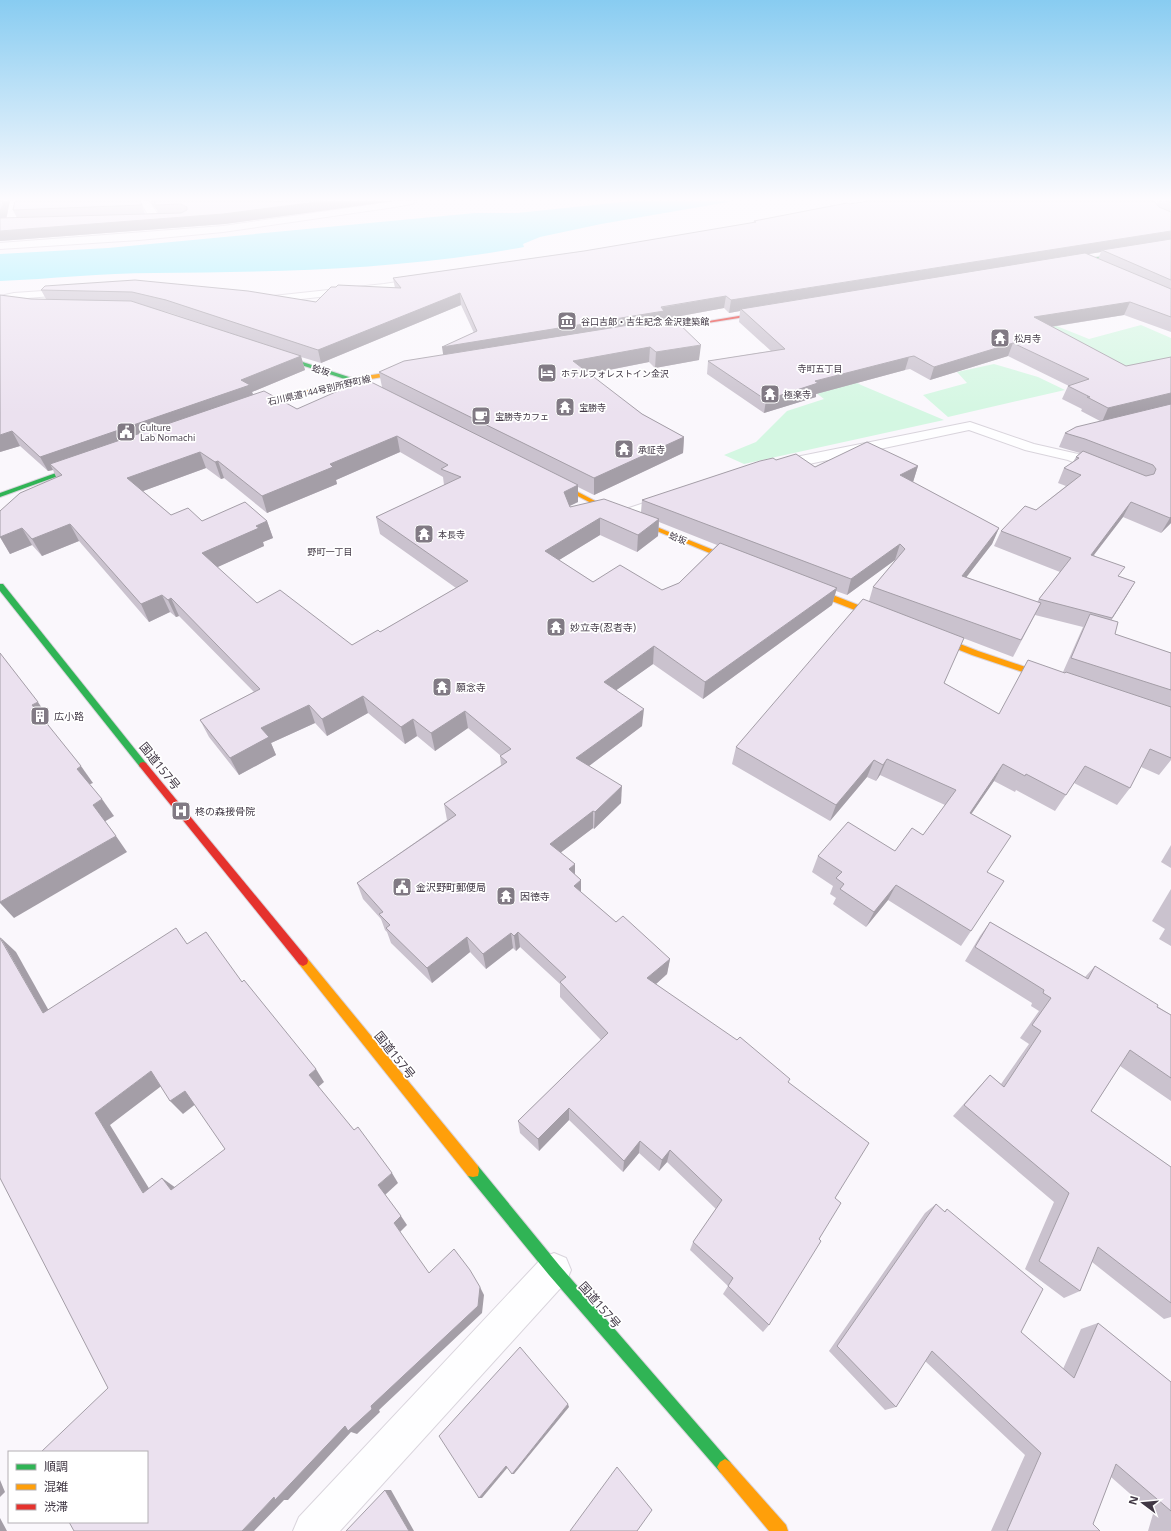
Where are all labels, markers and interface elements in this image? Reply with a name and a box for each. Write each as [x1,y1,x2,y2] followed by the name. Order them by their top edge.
[556,310,578,332] museum icon: 谷口吉郎・吉生記念 金沢建築館
[581,315,709,328] place label: 谷口吉郎・吉生記念 金沢建築館
[989,327,1011,349] temple icon: 松月寺
[1014,332,1041,345] place label: 松月寺
[310,361,332,379] street label: 蛤坂
[536,362,558,384] hotel icon: ホテルフォレストイン金沢
[797,362,843,375] district label: 寺町五丁目
[561,367,669,380] place label: ホテルフォレストイン金沢
[266,372,373,408] street label: 石川県道144号別所野町線
[759,383,781,405] temple icon: 極楽寺
[784,388,811,401] place label: 極楽寺
[554,396,576,418] temple icon: 宝勝寺
[579,401,606,414] place label: 宝勝寺
[470,405,492,427] cafe icon: 宝勝寺カフェ
[495,410,549,423] place label: 宝勝寺カフェ
[115,421,137,443] public building icon: Culture Lab Nomachi
[140,421,195,444] place label: Culture Lab Nomachi
[613,438,635,460] temple icon: 承証寺
[638,443,665,456] place label: 承証寺
[413,523,435,545] temple icon: 本長寺
[438,528,465,541] place label: 本長寺
[667,529,689,547] street label: 蛤坂
[307,545,353,558] district label: 野町一丁目
[545,616,567,638] temple icon: 妙立寺(忍者寺)
[570,620,636,634] place label: 妙立寺(忍者寺)
[431,676,453,698] temple icon: 願念寺
[456,680,486,694] place label: 願念寺
[29,705,51,727] building icon: 広小路
[54,709,84,723] place label: 広小路
[136,739,184,793] street label: 国道157号
[170,800,192,822] hospital icon: 柊の森接骨院
[195,804,255,818] place label: 柊の森接骨院
[391,876,413,898] public building icon: 金沢野町郵便局
[416,880,486,894] place label: 金沢野町郵便局
[495,885,517,907] temple icon: 因徳寺
[520,889,550,903] place label: 因徳寺
[371,1028,419,1082] street label: 国道157号
[575,1278,625,1332] street label: 国道157号
[8,1451,148,1523] legend
[44,1458,68,1475] text: 順調
[44,1478,68,1495] text: 混雑
[1123,1483,1163,1523] north arrow
[1124,1494,1141,1506] text: N
[44,1498,68,1515] text: 渋滞

